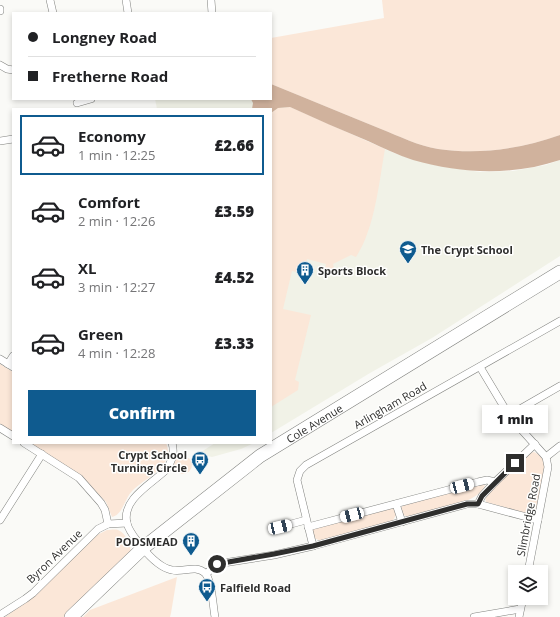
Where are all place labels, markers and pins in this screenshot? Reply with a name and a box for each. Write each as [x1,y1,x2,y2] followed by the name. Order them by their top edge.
[398,239,418,264] school or university icon: The Crypt School
[421,242,513,257] place label: The Crypt School
[295,260,315,285] building icon: Sports Block
[318,263,386,278] place label: Sports Block
[111,447,187,475] place label: Crypt School Turning Circle
[190,450,210,475] bus stop icon: Crypt School Turning Circle
[181,531,201,556] building icon: PODSMEAD
[116,534,178,549] place label: PODSMEAD
[197,577,217,602] bus stop icon: Falfield Road
[220,580,291,595] place label: Falfield Road

